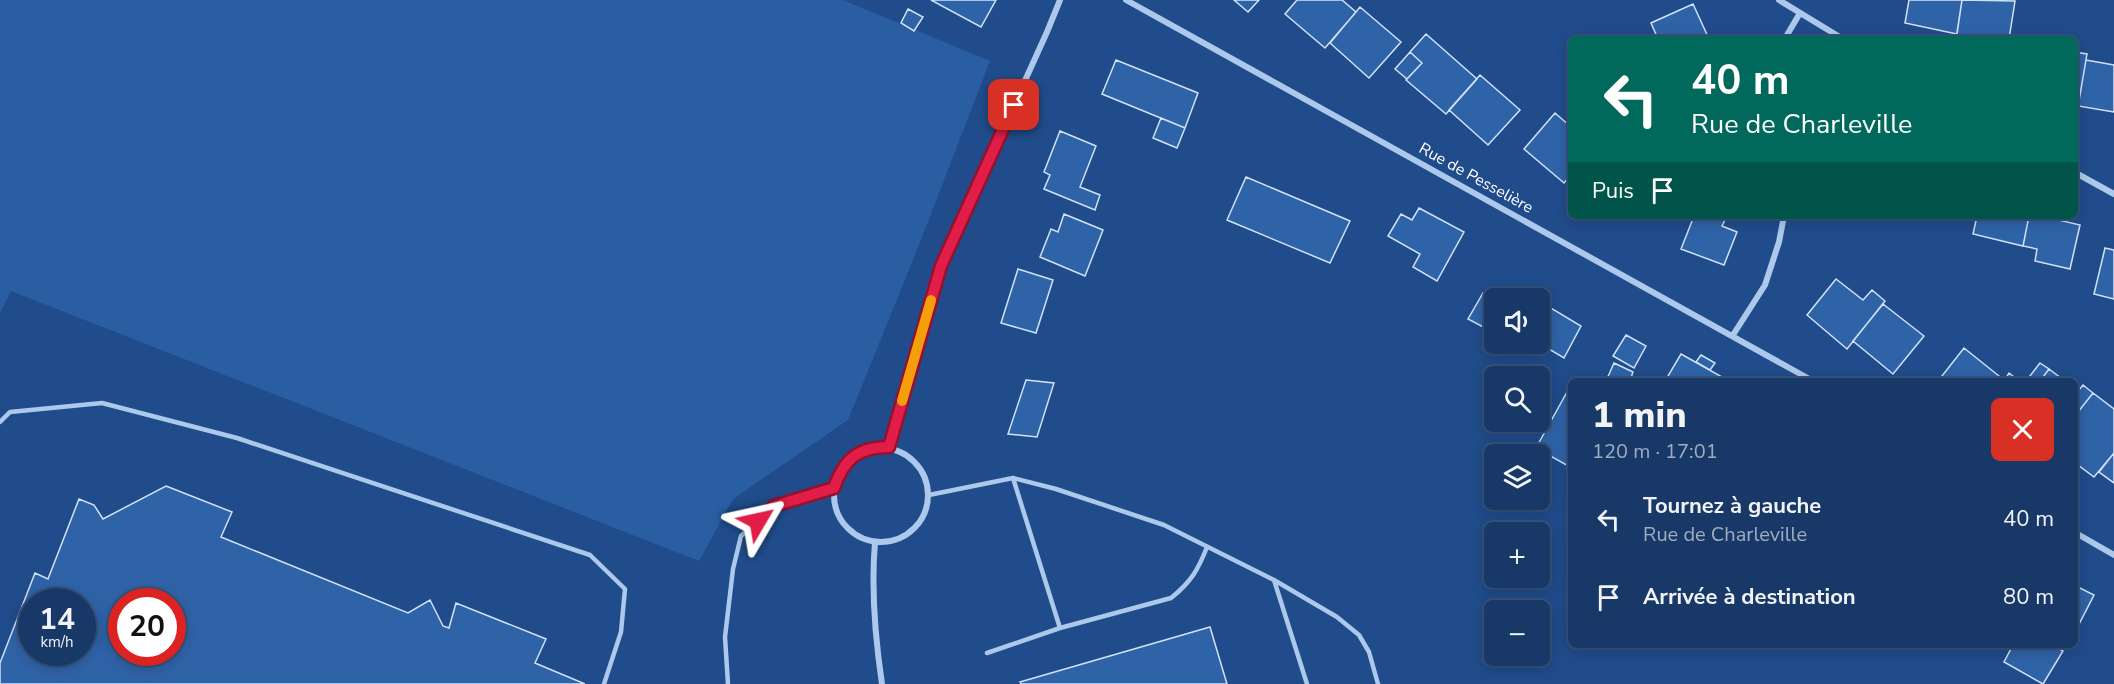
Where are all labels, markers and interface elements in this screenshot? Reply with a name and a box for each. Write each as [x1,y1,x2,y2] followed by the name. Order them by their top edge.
[1691,52,1790,109] text: 40 m
[1592,60,1670,138] icon: left
[988,79,1039,130] pin
[997,88,1030,121] icon: arrive
[1691,106,1912,143] text: Rue de Charleville
[1415,137,1537,219] street label: Rue de Pesselière
[1646,174,1679,207] icon: arrive
[1592,176,1634,206] text: Puis
[1484,288,1550,666] map controls
[1484,288,1550,354] button: sound
[1484,366,1550,432] button: search
[1592,391,1687,440] text: 1 min
[1991,398,2054,461] button: close
[1592,438,1718,465] text: 120 m · 17:01
[1484,444,1550,510] button: layers
[726,489,790,553] position arrow
[1643,491,1821,521] text: Tournez à gauche
[1592,503,1625,536] icon: left
[2003,504,2054,534] text: 40 m
[1643,521,1807,548] text: Rue de Charleville
[1484,522,1550,588] button: +
[1592,581,1625,614] icon: arrive
[1643,582,1856,612] text: Arrivée à destination
[2003,582,2054,612] text: 80 m
[108,588,186,666] speed limit sign: 20
[39,599,75,640] text: 14
[1484,600,1550,666] button: −
[40,632,74,652] text: km/h

